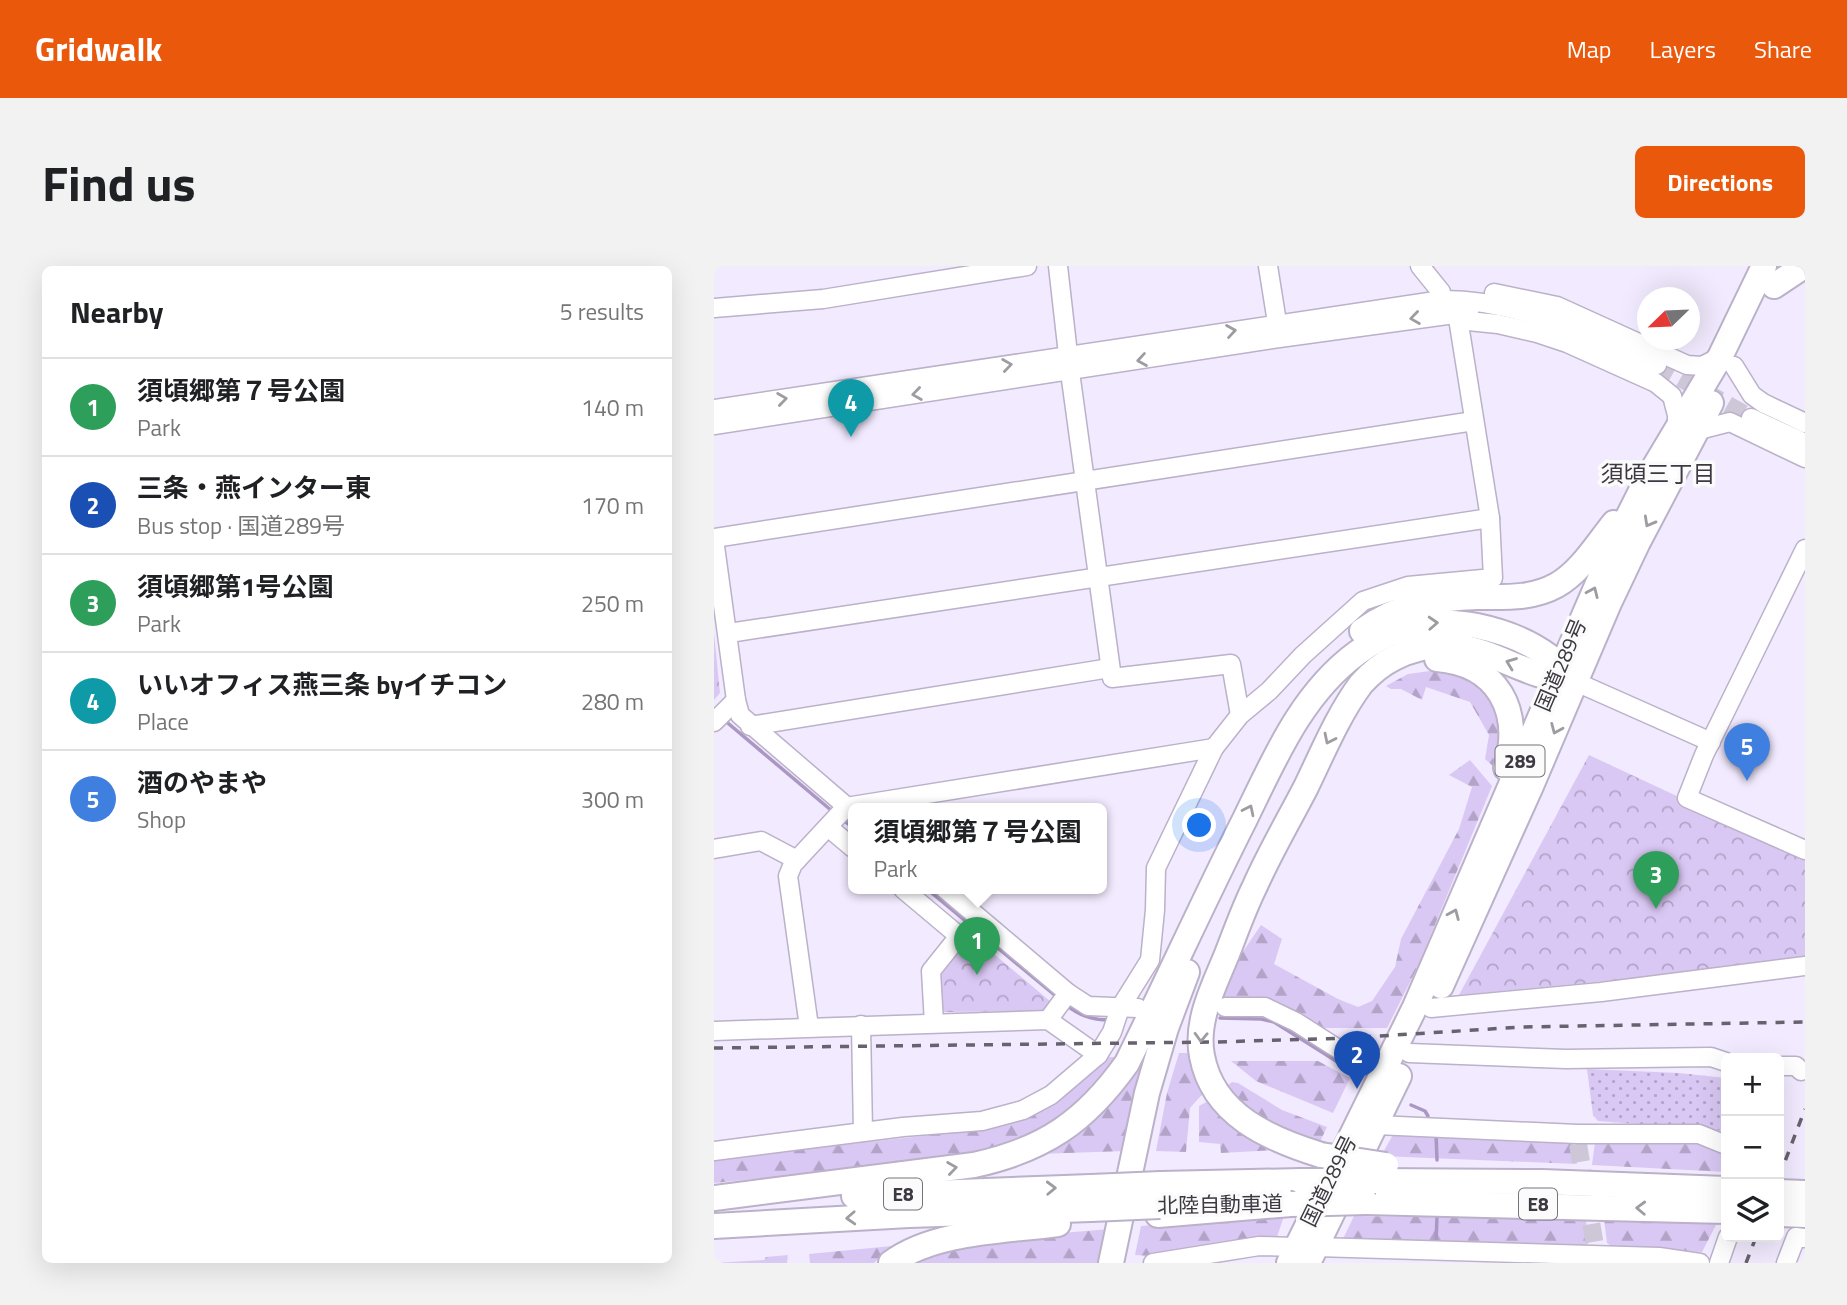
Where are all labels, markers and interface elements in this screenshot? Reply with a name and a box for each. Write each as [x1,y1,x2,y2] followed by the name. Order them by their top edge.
[35,24,162,74] text: Gridwalk
[1567,31,1612,67] text: Map
[1650,31,1716,67] text: Layers
[1754,31,1812,67] text: Share
[42,145,196,220] text: Find us
[1635,146,1805,218] button: Directions
[1637,287,1700,350] north arrow
[70,289,163,335] text: Nearby
[560,294,644,329] text: 5 results
[1410,310,1421,325] one-way arrow
[1226,324,1237,339] one-way arrow
[1136,352,1148,367] one-way arrow
[1001,358,1012,373] one-way arrow
[137,371,345,410] text: 須頃郷第７号公園
[828,379,874,437] pin: 4
[911,387,923,402] one-way arrow
[87,390,99,425] text: 1
[581,390,644,425] text: 140 m
[776,392,787,407] one-way arrow
[137,410,181,445] text: Park
[1601,456,1716,491] district label: 須頃三丁目
[137,468,371,507] text: 三条・燕インター東
[87,488,99,523] text: 2
[581,488,644,523] text: 170 m
[137,508,345,543] text: Bus stop · 国道289号
[1644,514,1657,527] one-way arrow
[137,567,334,606] text: 須頃郷第1号公園
[87,586,99,621] text: 3
[581,586,644,621] text: 250 m
[1585,587,1599,599] one-way arrow
[137,606,181,641] text: Park
[1526,613,1594,716] street label: 国道289号
[1428,616,1439,631] one-way arrow
[1506,657,1518,671] one-way arrow
[137,665,507,704] text: いいオフィス燕三条 byイチコン
[87,684,99,719] text: 4
[581,684,644,719] text: 280 m
[137,704,189,739] text: Place
[1550,722,1564,734] one-way arrow
[1724,723,1770,781] pin: 5
[1324,732,1338,744] one-way arrow
[1496,746,1544,776] road number: 289
[137,763,267,802] text: 酒のやまや
[87,782,99,817] text: 5
[581,782,644,817] text: 300 m
[137,802,186,837] text: Shop
[848,803,1107,894] popup
[1240,805,1254,817] one-way arrow
[1182,808,1216,842] your location
[873,812,1082,851] text: 須頃郷第７号公園
[873,851,918,886] text: Park
[1633,851,1679,909] pin: 3
[1446,908,1460,920] one-way arrow
[954,917,1000,975] pin: 1
[1334,1031,1380,1089] pin: 2
[1194,1032,1209,1043] one-way arrow
[1721,1053,1784,1242] map controls
[1721,1053,1784,1116] button: +
[1721,1116,1784,1179] button: −
[1292,1129,1364,1232] street label: 国道289号
[946,1161,958,1176] one-way arrow
[884,1178,922,1210] road number: E8
[1721,1179,1784,1242] button: layers
[1046,1181,1057,1196] one-way arrow
[1157,1187,1283,1221] street label: 北陸自動車道
[1519,1188,1557,1220] road number: E8
[1635,1200,1646,1215] one-way arrow
[845,1210,856,1225] one-way arrow

